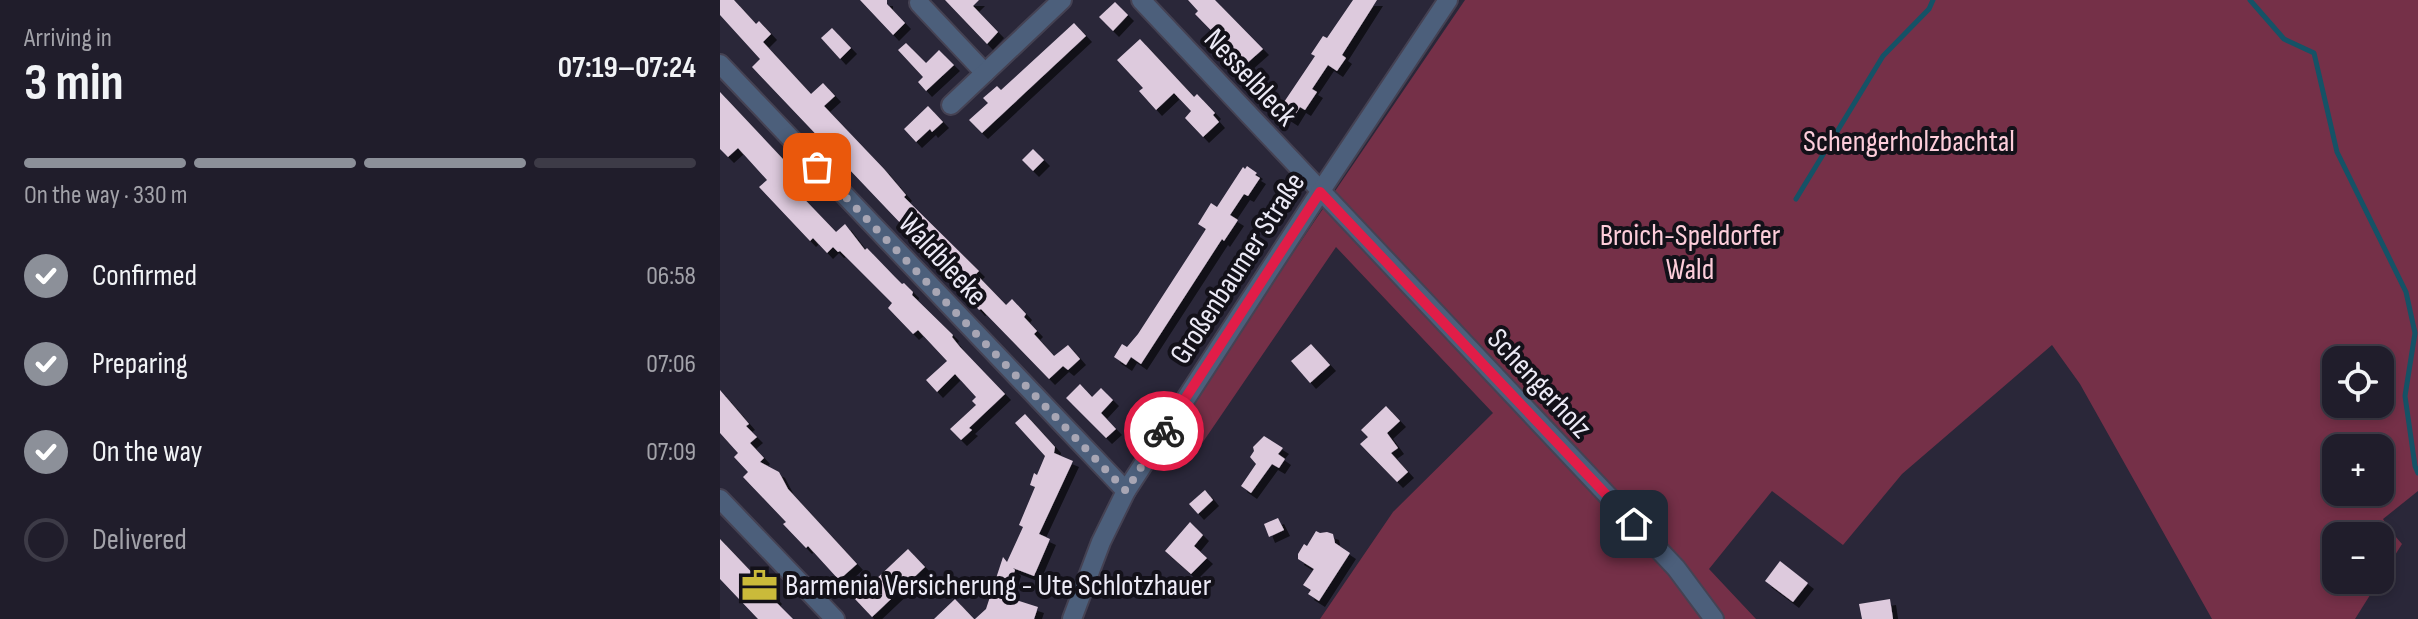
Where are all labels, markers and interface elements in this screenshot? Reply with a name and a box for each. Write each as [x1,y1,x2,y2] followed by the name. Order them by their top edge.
[1196,22,1305,134] street label: Nesselbleck
[24,23,112,54] text: Arriving in
[558,50,696,86] text: 07:19–07:24
[24,52,124,115] text: 3 min
[1803,124,2015,160] park label: Schengerholzbachtal
[783,133,851,201] pin
[795,145,839,189] icon: bag
[1163,166,1313,371] street label: Großenbaumer Straße
[24,180,187,211] text: On the way · 330 m
[890,206,994,313] street label: Waldbleeke
[1600,218,1781,288] park label: Broich-Speldorfer Wald
[24,254,68,298] icon: check
[92,258,197,294] text: Confirmed
[646,261,696,292] text: 06:58
[1479,321,1599,446] street label: Schengerholz
[24,342,68,386] icon: check
[92,346,188,382] text: Preparing
[2322,346,2394,594] map controls
[2322,346,2394,418] button: locate
[646,349,696,380] text: 07:06
[1124,391,1204,471] courier
[1142,409,1186,453] icon: bike
[24,430,68,474] icon: check
[92,434,202,470] text: On the way
[2322,434,2394,506] button: +
[646,437,696,468] text: 07:09
[1600,490,1668,558] pin
[1612,502,1656,546] icon: home
[92,522,187,558] text: Delivered
[2322,522,2394,594] button: −
[740,566,778,604] office icon: Barmenia Versicherung - Ute Schlotzhauer
[785,568,1212,604] place label: Barmenia Versicherung - Ute Schlotzhauer

